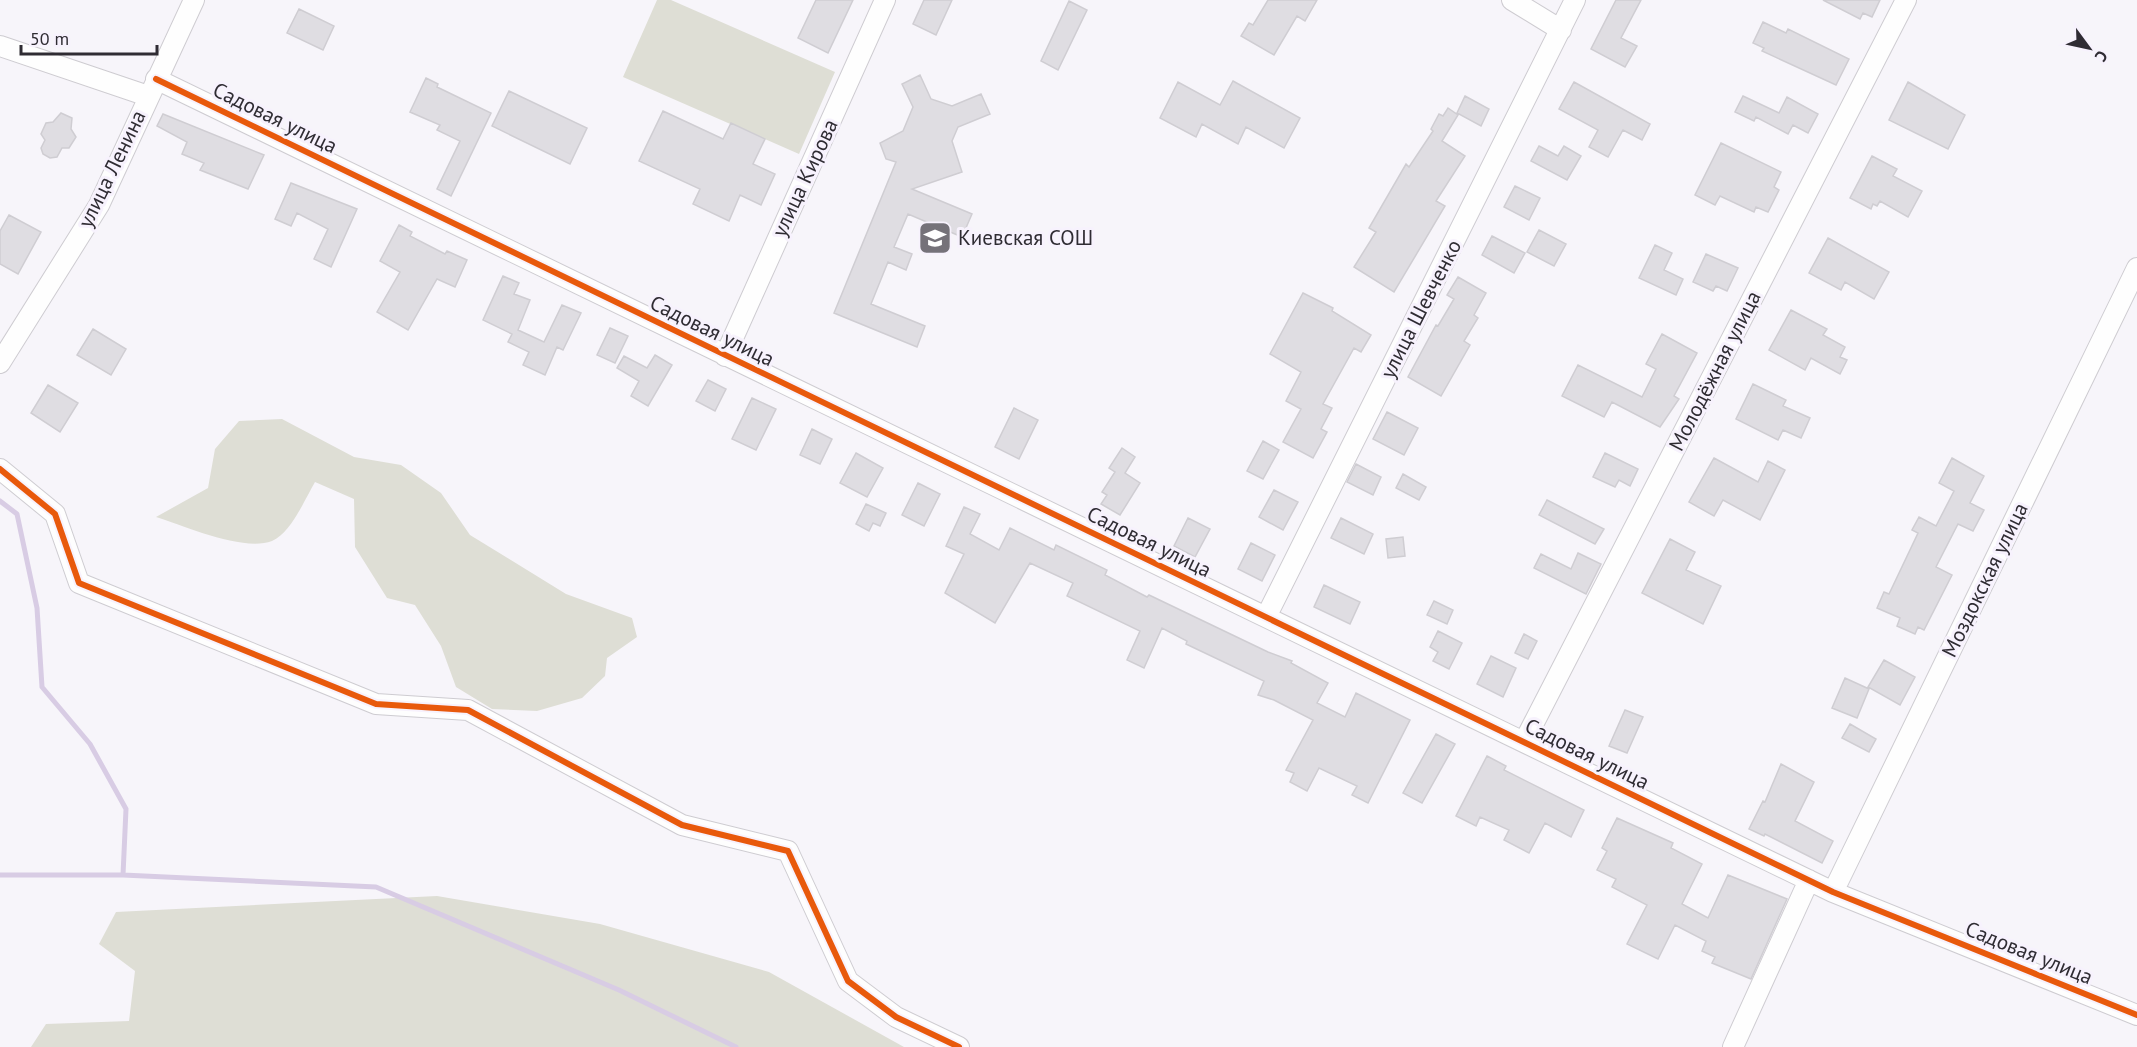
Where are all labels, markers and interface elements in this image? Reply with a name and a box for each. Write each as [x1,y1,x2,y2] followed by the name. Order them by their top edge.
[21,18,158,56] scale bar
[2059,18,2119,78] north arrow
[30,27,69,50] text: 50 m
[2091,47,2112,65] text: С
[209,76,342,159] street label: Садовая улица
[72,106,152,232] street label: улица Ленина
[766,115,844,241] street label: улица Кирова
[917,220,953,256] school or university icon: Киевская СОШ
[958,224,1093,251] place label: Киевская СОШ
[1374,235,1467,383] street label: улица Шевченко
[1663,286,1767,455] street label: Молодёжная улица
[646,289,779,372] street label: Садовая улица
[1935,498,2034,661] street label: Моздокская улица
[1083,500,1216,583] street label: Садовая улица
[1521,712,1654,795] street label: Садовая улица
[1962,915,2097,990] street label: Садовая улица

